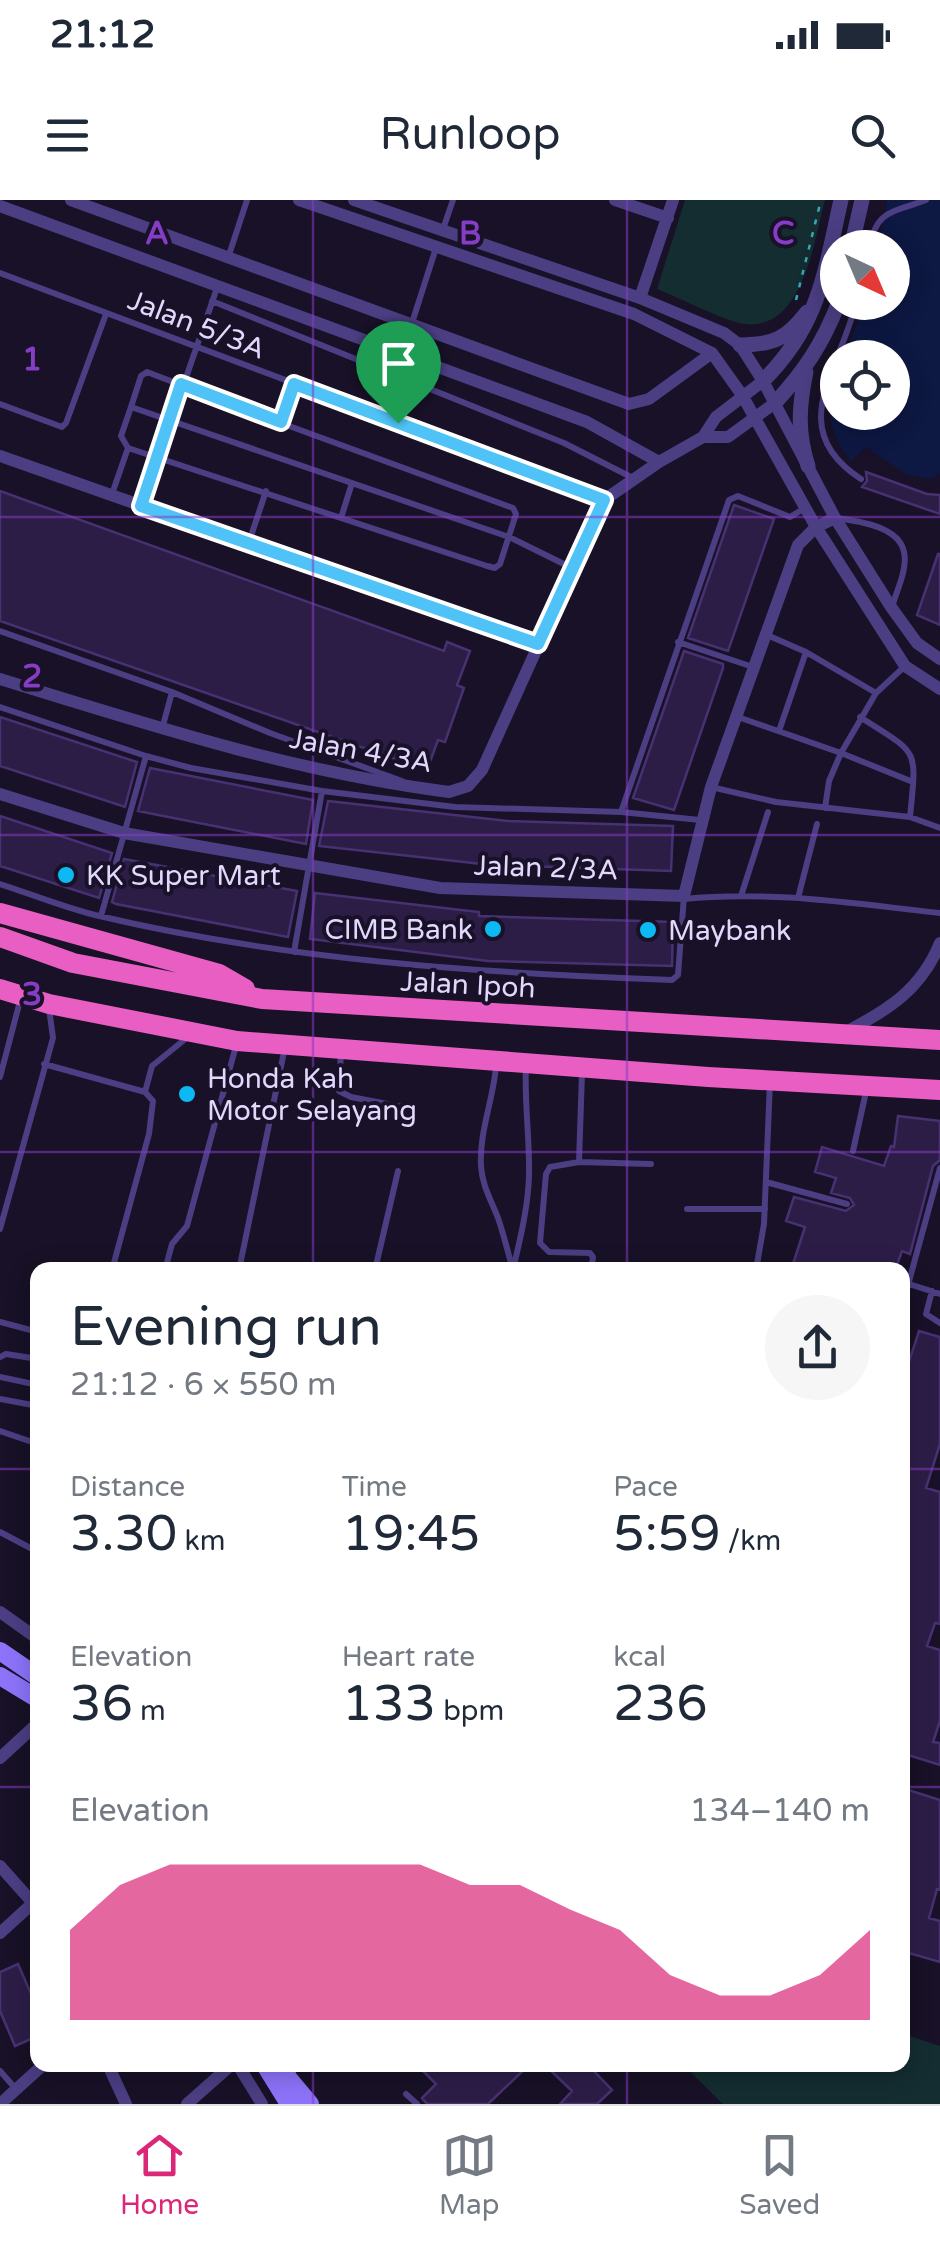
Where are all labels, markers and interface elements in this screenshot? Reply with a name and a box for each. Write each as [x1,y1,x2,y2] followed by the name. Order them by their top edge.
[50,12,155,58] text: 21:12
[40,108,95,163] icon: menu
[379,108,561,162] text: Runloop
[845,108,900,163] icon: search
[145,215,169,253] text: A
[459,215,481,253] text: B
[772,215,794,253] text: C
[820,230,910,320] north arrow
[820,230,910,430] map controls
[123,283,270,367] street label: Jalan 5/3A
[356,321,441,424] pin
[371,336,426,391] icon: arrive
[820,340,910,430] button: locate
[22,341,42,379] text: 1
[22,658,42,696] text: 2
[287,722,435,780] street label: Jalan 4/3A
[473,848,619,888] street label: Jalan 2/3A
[86,859,281,893] place label: KK Super Mart
[55,864,77,886] marker: KK Super Mart
[324,913,473,947] place label: CIMB Bank
[668,914,791,948] place label: Maybank
[482,918,504,940] marker: CIMB Bank
[637,919,659,941] marker: Maybank
[400,964,536,1006] street label: Jalan Ipoh
[22,976,42,1014] text: 3
[207,1062,417,1128] place label: Honda Kah Motor Selayang
[176,1083,198,1105] marker: Honda Kah Motor Selayang
[70,1295,382,1361] text: Evening run
[765,1295,870,1400] button: share
[70,1366,336,1404] text: 21:12 · 6 × 550 m
[70,1470,185,1504] text: Distance
[342,1470,407,1504] text: Time
[613,1470,678,1504] text: Pace
[70,1504,177,1564] text: 3.30
[342,1504,480,1564] text: 19:45
[613,1504,721,1564] text: 5:59
[177,1524,225,1558] text: km
[721,1524,781,1558] text: /km
[70,1640,192,1674] text: Elevation
[342,1640,475,1674] text: Heart rate
[613,1640,666,1674] text: kcal
[70,1674,133,1734] text: 36
[342,1674,436,1734] text: 133
[613,1674,708,1734] text: 236
[133,1694,166,1728] text: m
[436,1694,504,1728] text: bpm
[70,1792,210,1830] text: Elevation
[690,1792,870,1830] text: 134–140 m
[120,2128,199,2222] tab: Home
[439,2128,499,2222] tab: Map
[739,2128,820,2222] tab: Saved

